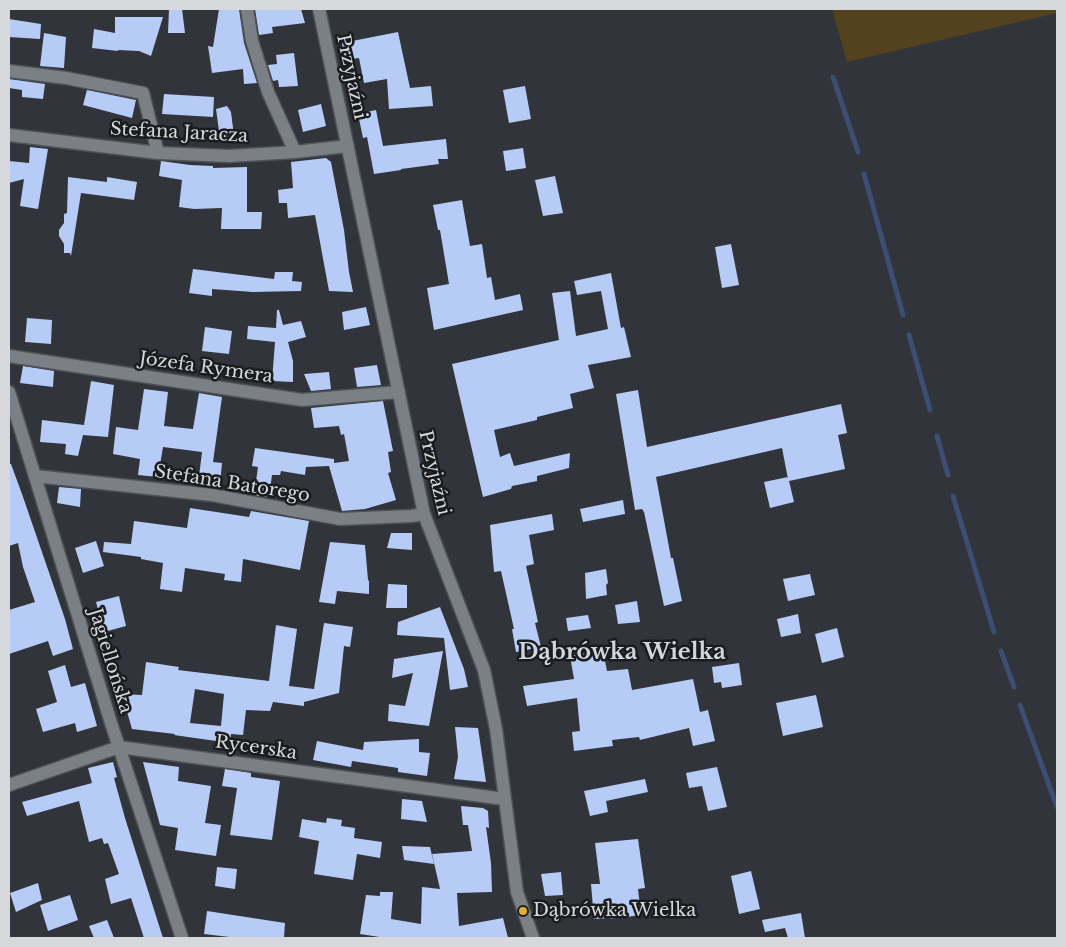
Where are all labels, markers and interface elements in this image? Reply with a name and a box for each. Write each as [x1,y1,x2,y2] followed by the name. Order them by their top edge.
[331,32,371,122] street label: Przyjaźni
[109,119,249,147] street label: Stefana Jaracza
[138,348,274,388] street label: Józefa Rymera
[414,428,454,518] street label: Przyjaźni
[153,461,311,507] street label: Stefana Batorego
[84,606,136,716] street label: Jagiellońska
[518,640,726,666] district label: Dąbrówka Wielka
[214,732,298,764] street label: Rycerska
[533,900,696,922] place label: Dąbrówka Wielka
[517,905,529,917] marker: Dąbrówka Wielka

